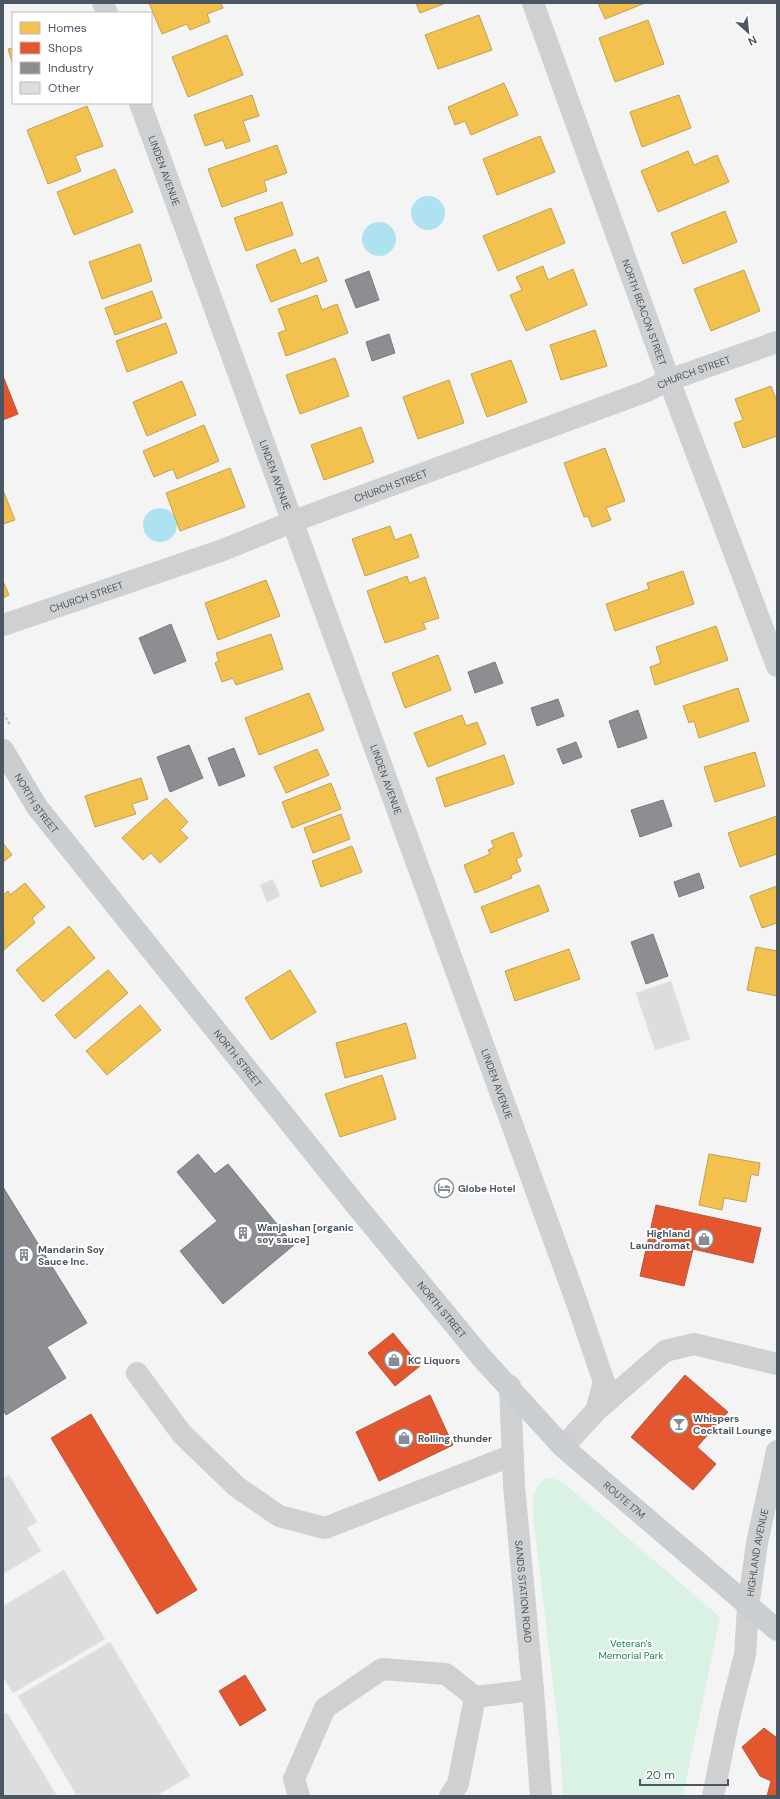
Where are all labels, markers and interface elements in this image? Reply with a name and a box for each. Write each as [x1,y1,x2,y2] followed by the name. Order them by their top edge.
[12,12,152,104] legend
[728,12,768,52] north arrow
[48,20,87,36] text: Homes
[746,33,759,49] text: N
[48,40,83,56] text: Shops
[48,60,94,76] text: Industry
[48,80,81,96] text: Other
[145,134,183,208] street label: LINDEN AVENUE
[619,258,669,368] street label: NORTH BEACON STREET
[655,353,733,392] street label: CHURCH STREET
[256,438,294,513] street label: LINDEN AVENUE
[352,466,430,505] street label: CHURCH STREET
[48,578,125,616] street label: CHURCH STREET
[367,743,405,817] street label: LINDEN AVENUE
[11,771,62,836] street label: NORTH STREET
[211,1027,265,1090] street label: NORTH STREET
[478,1047,516,1121] street label: LINDEN AVENUE
[433,1177,455,1199] hotel icon: Globe Hotel
[458,1182,516,1195] place label: Globe Hotel
[257,1221,354,1246] place label: Wanjashan [organic soy sauce]
[232,1222,254,1244] building icon: Wanjashan [organic soy sauce]
[630,1227,690,1252] place label: Highland Laundromat
[693,1228,715,1250] shop icon: Highland Laundromat
[38,1243,104,1268] place label: Mandarin Soy Sauce Inc.
[13,1244,35,1266] building icon: Mandarin Soy Sauce Inc.
[415,1279,469,1341] street label: NORTH STREET
[383,1349,405,1371] shop icon: KC Liquors
[408,1354,460,1367] place label: KC Liquors
[693,1412,772,1437] place label: Whispers Cocktail Lounge
[668,1413,690,1435] bar icon: Whispers Cocktail Lounge
[393,1427,415,1449] shop icon: Rolling thunder
[418,1432,492,1445] place label: Rolling thunder
[601,1478,648,1522] street label: ROUTE 17M
[744,1507,771,1597] street label: HIGHLAND AVENUE
[512,1540,535,1644] street label: SANDS STATION ROAD
[598,1637,664,1662] park label: Veteran's Memorial Park
[640,1761,728,1787] scale bar
[646,1767,675,1783] text: 20 m

